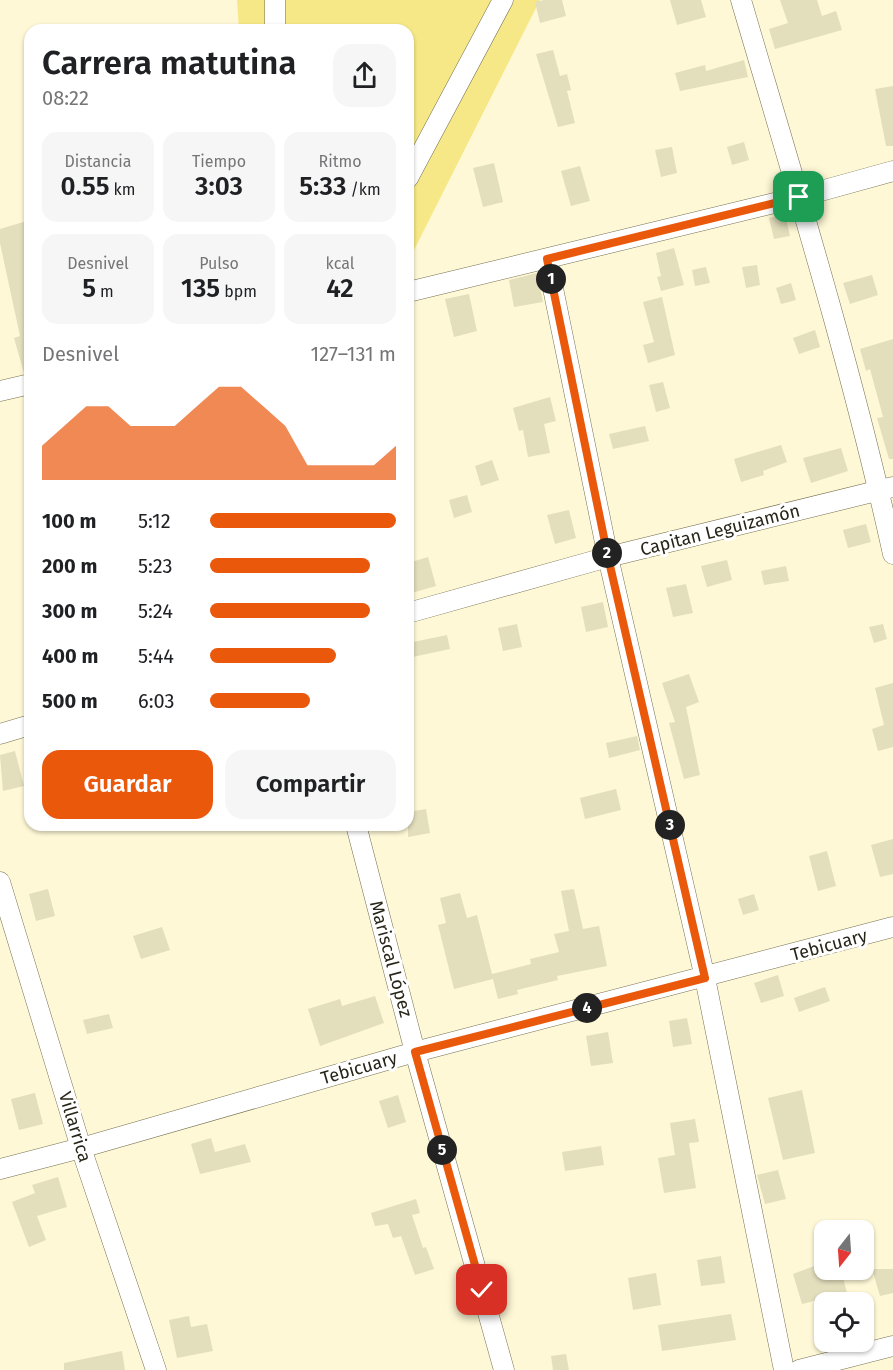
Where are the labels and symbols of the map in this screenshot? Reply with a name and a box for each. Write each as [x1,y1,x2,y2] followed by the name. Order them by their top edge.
[773,171,824,222] pin
[536,264,566,294] pin: 1
[638,500,802,560] street label: Capitan Leguizamón
[592,538,622,568] pin: 2
[655,810,685,840] pin: 3
[365,898,417,1020] street label: Mariscal López
[788,924,870,966] street label: Tebicuary
[572,993,602,1023] pin: 4
[318,1047,400,1089] street label: Tebicuary
[54,1089,96,1165] street label: Villarrica
[427,1135,457,1165] pin: 5
[814,1220,874,1280] north arrow
[456,1264,507,1315] pin

